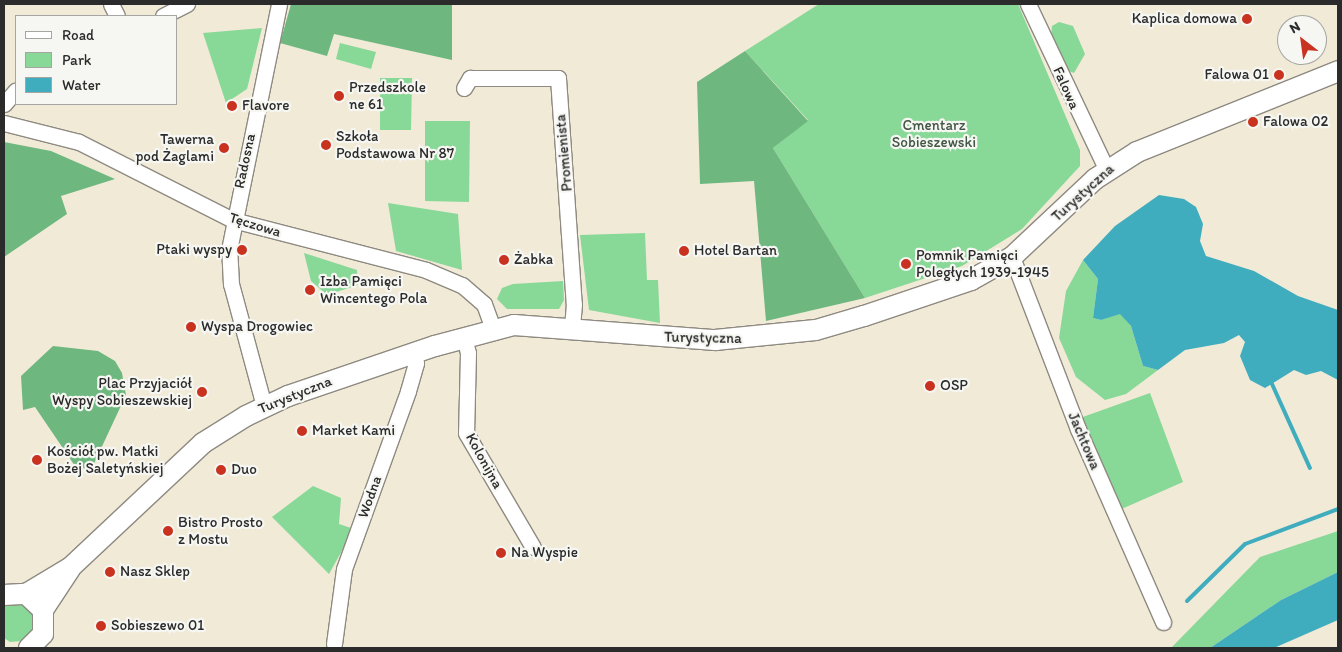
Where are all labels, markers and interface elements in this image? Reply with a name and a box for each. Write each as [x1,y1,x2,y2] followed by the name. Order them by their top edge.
[1132,10,1237,28] place label: Kaplica domowa
[1241,13,1253,25] marker: Kaplica domowa
[15,15,178,105] legend
[1277,15,1327,65] north arrow
[1286,18,1303,37] text: N
[62,26,94,44] text: Road
[62,51,92,69] text: Park
[1049,64,1083,112] street label: Falowa
[1205,66,1269,84] place label: Falowa 01
[1273,69,1285,81] marker: Falowa 01
[62,76,100,94] text: Water
[349,78,426,113] place label: Przedszkole ne 61
[333,90,345,102] marker: Przedszkole ne 61
[242,97,290,115] place label: Flavore
[226,100,238,112] marker: Flavore
[1263,113,1328,131] place label: Falowa 02
[552,114,576,192] street label: Promienista
[892,116,976,151] park label: Cmentarz Sobieszewski
[1247,116,1259,128] marker: Falowa 02
[336,127,454,162] place label: Szkoła Podstawowa Nr 87
[135,130,214,165] place label: Tawerna pod Żaglami
[230,132,260,190] street label: Radosna
[320,139,332,151] marker: Szkoła Podstawowa Nr 87
[218,142,230,154] marker: Tawerna pod Żaglami
[1048,160,1118,226] street label: Turystyczna
[227,209,283,241] street label: Tęczowa
[156,241,232,259] place label: Ptaki wyspy
[694,242,777,260] place label: Hotel Bartan
[236,244,248,256] marker: Ptaki wyspy
[678,245,690,257] marker: Hotel Bartan
[916,246,1049,281] place label: Pomnik Pamięci Poległych 1939-1945
[514,251,553,269] place label: Żabka
[498,254,510,266] marker: Żabka
[900,258,912,270] marker: Pomnik Pamięci Poległych 1939-1945
[320,272,427,307] place label: Izba Pamięci Wincentego Pola
[304,284,316,296] marker: Izba Pamięci Wincentego Pola
[201,318,314,336] place label: Wyspa Drogowiec
[185,321,197,333] marker: Wyspa Drogowiec
[664,328,742,348] street label: Turystyczna
[256,372,334,418] street label: Turystyczna
[52,374,192,409] place label: Plac Przyjaciół Wyspy Sobieszewskiej
[940,377,968,395] place label: OSP
[924,380,936,392] marker: OSP
[196,386,208,398] marker: Plac Przyjaciół Wyspy Sobieszewskiej
[1064,410,1104,472] street label: Jachtowa
[312,422,395,440] place label: Market Kami
[296,425,308,437] marker: Market Kami
[461,430,507,492] street label: Kolonijna
[47,442,163,477] place label: Kościół pw. Matki Bożej Saletyńskiej
[31,454,43,466] marker: Kościół pw. Matki Bożej Saletyńskiej
[231,461,257,479] place label: Duo
[215,464,227,476] marker: Duo
[354,473,386,521] street label: Wodna
[178,513,263,548] place label: Bistro Prosto z Mostu
[162,525,174,537] marker: Bistro Prosto z Mostu
[511,544,578,562] place label: Na Wyspie
[495,547,507,559] marker: Na Wyspie
[120,563,190,581] place label: Nasz Sklep
[104,566,116,578] marker: Nasz Sklep
[111,617,204,635] place label: Sobieszewo 01
[95,620,107,632] marker: Sobieszewo 01

